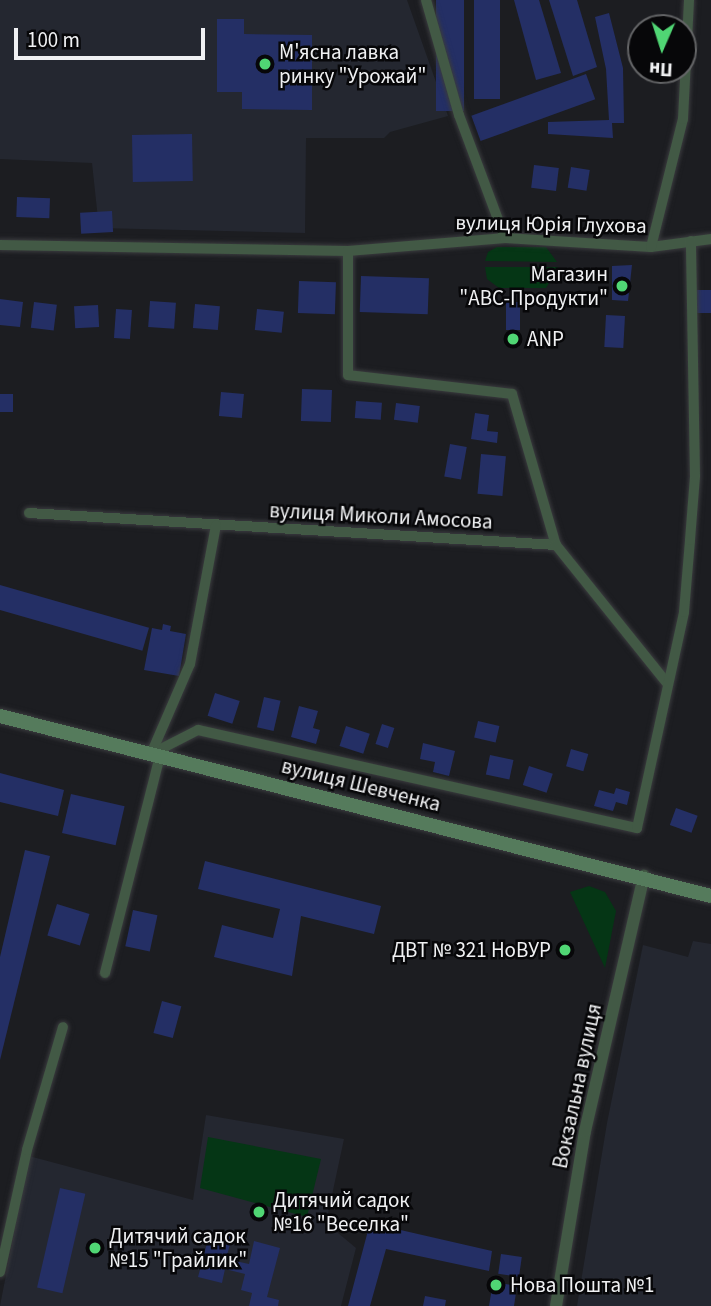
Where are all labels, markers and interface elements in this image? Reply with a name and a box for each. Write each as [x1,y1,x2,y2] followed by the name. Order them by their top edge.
[18,14,208,58] scale bar
[627,14,697,84] north arrow
[27,25,80,55] text: 100 m
[279,39,426,89] place label: М'ясна лавка ринку "Урожай"
[648,54,673,83] text: Пн
[257,56,273,72] marker: М'ясна лавка ринку "Урожай"
[455,210,647,238] street label: вулиця Юрія Глухова
[460,261,608,311] place label: Магазин "ABC-Продукти"
[614,278,630,294] marker: Магазин "ABC-Продукти"
[527,326,564,352] place label: ANP
[505,331,521,347] marker: ANP
[269,498,493,534] street label: вулиця Миколи Амосова
[279,753,443,817] street label: вулиця Шевченка
[392,937,551,963] place label: ДВТ № 321 НоВУР
[557,942,573,958] marker: ДВТ № 321 НоВУР
[547,1001,607,1171] street label: Вокзальна вулиця
[273,1187,410,1237] place label: Дитячий садок №16 "Веселка"
[251,1204,267,1220] marker: Дитячий садок №16 "Веселка"
[109,1223,247,1273] place label: Дитячий садок №15 "Грайлик"
[87,1240,103,1256] marker: Дитячий садок №15 "Грайлик"
[510,1272,654,1298] place label: Нова Пошта №1
[488,1277,504,1293] marker: Нова Пошта №1

